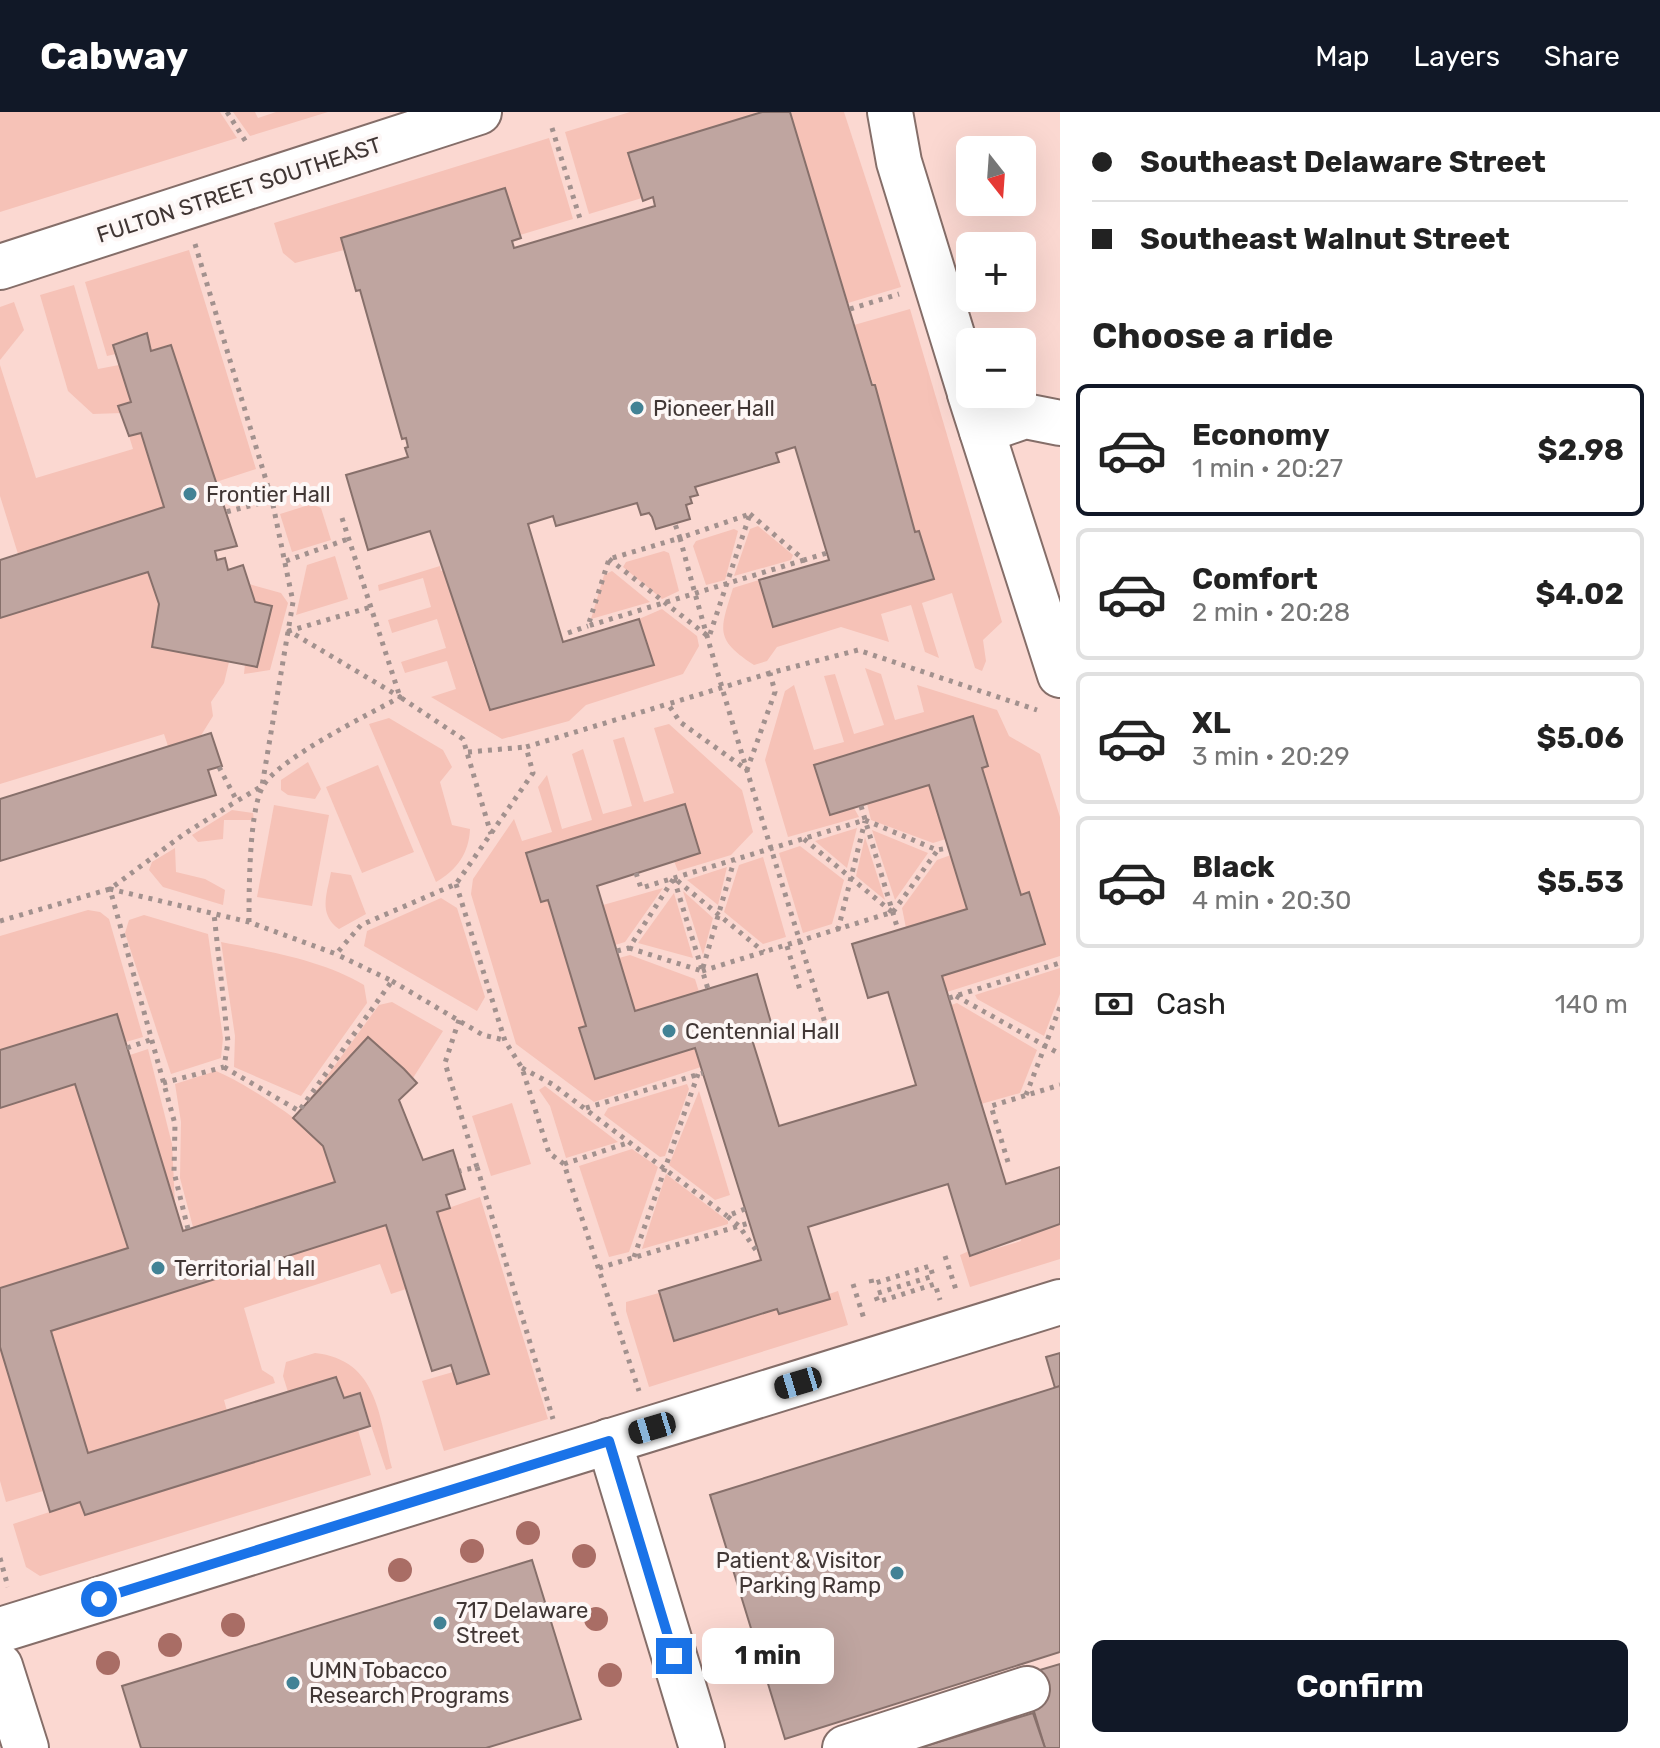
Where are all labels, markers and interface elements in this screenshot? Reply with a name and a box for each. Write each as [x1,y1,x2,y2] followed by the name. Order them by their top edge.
[40,33,188,79] text: Cabway
[1315,40,1370,73] text: Map
[1414,40,1500,73] text: Layers
[1544,40,1620,73] text: Share
[93,131,385,249] street label: FULTON STREET SOUTHEAST
[956,136,1036,216] north arrow
[956,136,1036,408] map controls
[1140,144,1546,180] text: Southeast Delaware Street
[1140,221,1510,257] text: Southeast Walnut Street
[956,232,1036,312] button: +
[1092,314,1333,357] text: Choose a ride
[956,328,1036,408] button: −
[653,395,775,422] place label: Pioneer Hall
[628,399,646,417] marker: Pioneer Hall
[1096,414,1168,486] icon: car
[1192,417,1330,453] text: Economy
[1538,432,1624,468] text: $2.98
[1192,453,1343,484] text: 1 min · 20:27
[206,481,331,508] place label: Frontier Hall
[181,485,199,503] marker: Frontier Hall
[1096,558,1168,630] icon: car
[1192,561,1318,597] text: Comfort
[1535,576,1624,612] text: $4.02
[1192,597,1350,628] text: 2 min · 20:28
[1096,702,1168,774] icon: car
[1192,705,1231,741] text: XL
[1536,720,1624,756] text: $5.06
[1192,741,1350,772] text: 3 min · 20:29
[1096,846,1168,918] icon: car
[1192,849,1275,885] text: Black
[1537,864,1624,900] text: $5.53
[1192,885,1352,916] text: 4 min · 20:30
[1092,982,1136,1026] icon: cash
[1156,986,1226,1022] text: Cash
[1555,989,1628,1020] text: 140 m
[685,1018,839,1045] place label: Centennial Hall
[660,1022,678,1040] marker: Centennial Hall
[174,1255,315,1282] place label: Territorial Hall
[149,1259,167,1277] marker: Territorial Hall
[772,1365,824,1401] car
[626,1410,678,1446] car
[716,1547,882,1599] place label: Patient & Visitor Parking Ramp
[888,1564,906,1582] marker: Patient & Visitor Parking Ramp
[81,1581,117,1617] route start
[456,1597,588,1649] place label: 717 Delaware Street
[431,1614,449,1632] marker: 717 Delaware Street
[702,1628,834,1684] callout: 1 min
[656,1638,692,1674] route end
[735,1640,801,1671] text: 1 min
[1092,1640,1628,1732] button: Confirm
[309,1657,510,1709] place label: UMN Tobacco Research Programs
[284,1674,302,1692] marker: UMN Tobacco Research Programs

